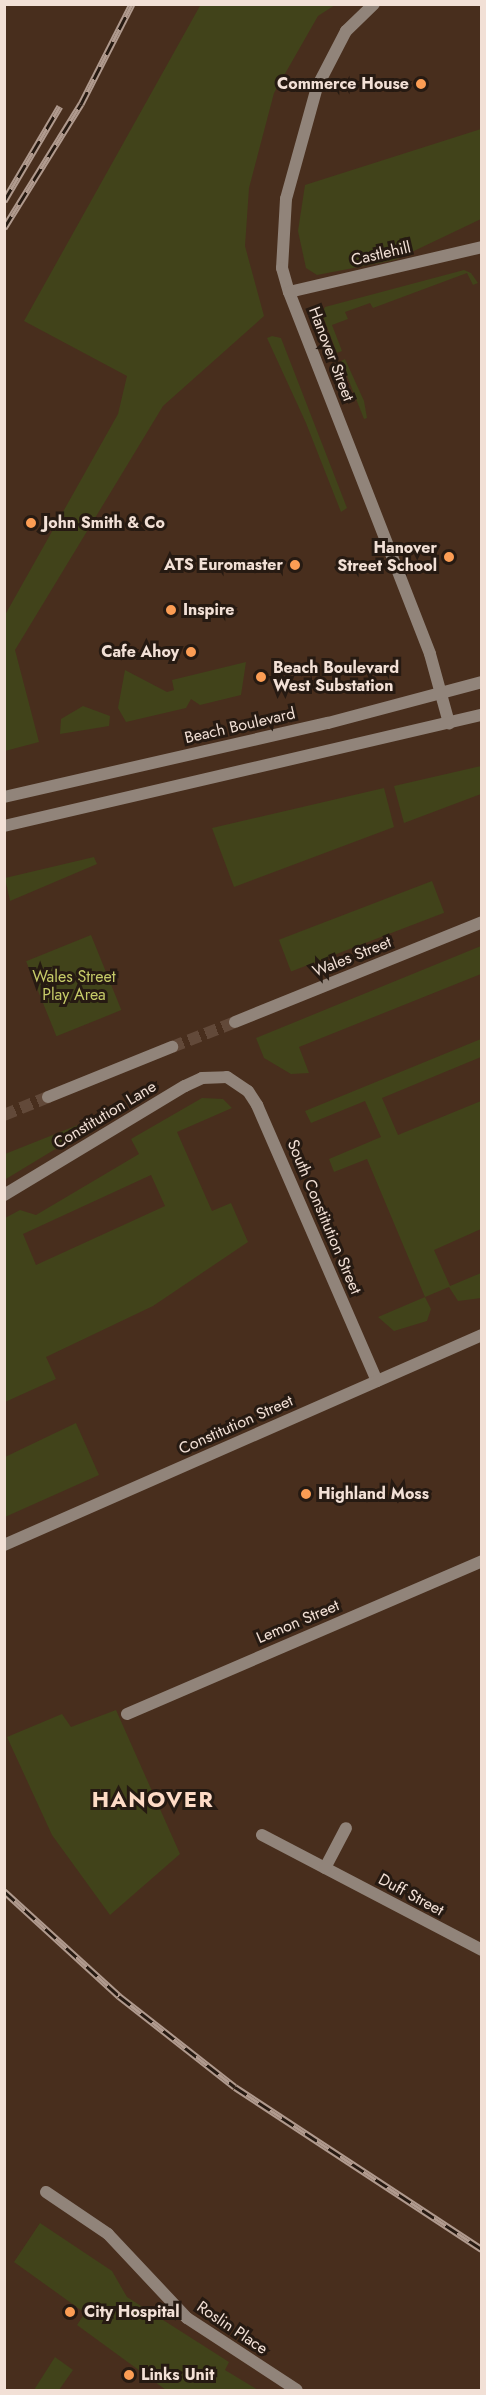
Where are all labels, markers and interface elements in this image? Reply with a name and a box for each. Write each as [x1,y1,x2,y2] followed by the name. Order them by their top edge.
[277,74,409,94] place label: Commerce House
[414,77,428,91] marker: Commerce House
[349,238,413,270] street label: Castlehill
[304,304,358,404] street label: Hanover Street
[43,513,165,533] place label: John Smith & Co
[24,516,38,530] marker: John Smith & Co
[337,538,437,576] place label: Hanover Street School
[442,550,456,564] marker: Hanover Street School
[164,555,283,575] place label: ATS Euromaster
[288,558,302,572] marker: ATS Euromaster
[183,600,234,620] place label: Inspire
[164,603,178,617] marker: Inspire
[101,642,179,662] place label: Cafe Ahoy
[184,645,198,659] marker: Cafe Ahoy
[273,658,399,696] place label: Beach Boulevard West Substation
[254,670,268,684] marker: Beach Boulevard West Substation
[183,704,297,748] street label: Beach Boulevard
[310,933,394,981] street label: Wales Street
[32,967,116,1005] park label: Wales Street Play Area
[50,1077,160,1153] street label: Constitution Lane
[283,1137,365,1297] street label: South Constitution Street
[176,1391,296,1459] street label: Constitution Street
[318,1484,429,1504] place label: Highland Moss
[299,1487,313,1501] marker: Highland Moss
[254,1596,342,1648] street label: Lemon Street
[92,1787,214,1813] district label: HANOVER
[375,1870,447,1920] street label: Duff Street
[193,2297,271,2359] street label: Roslin Place
[84,2302,179,2322] place label: City Hospital
[61,2303,79,2321] marker: City Hospital
[141,2365,214,2385] place label: Links Unit
[122,2368,136,2382] marker: Links Unit

